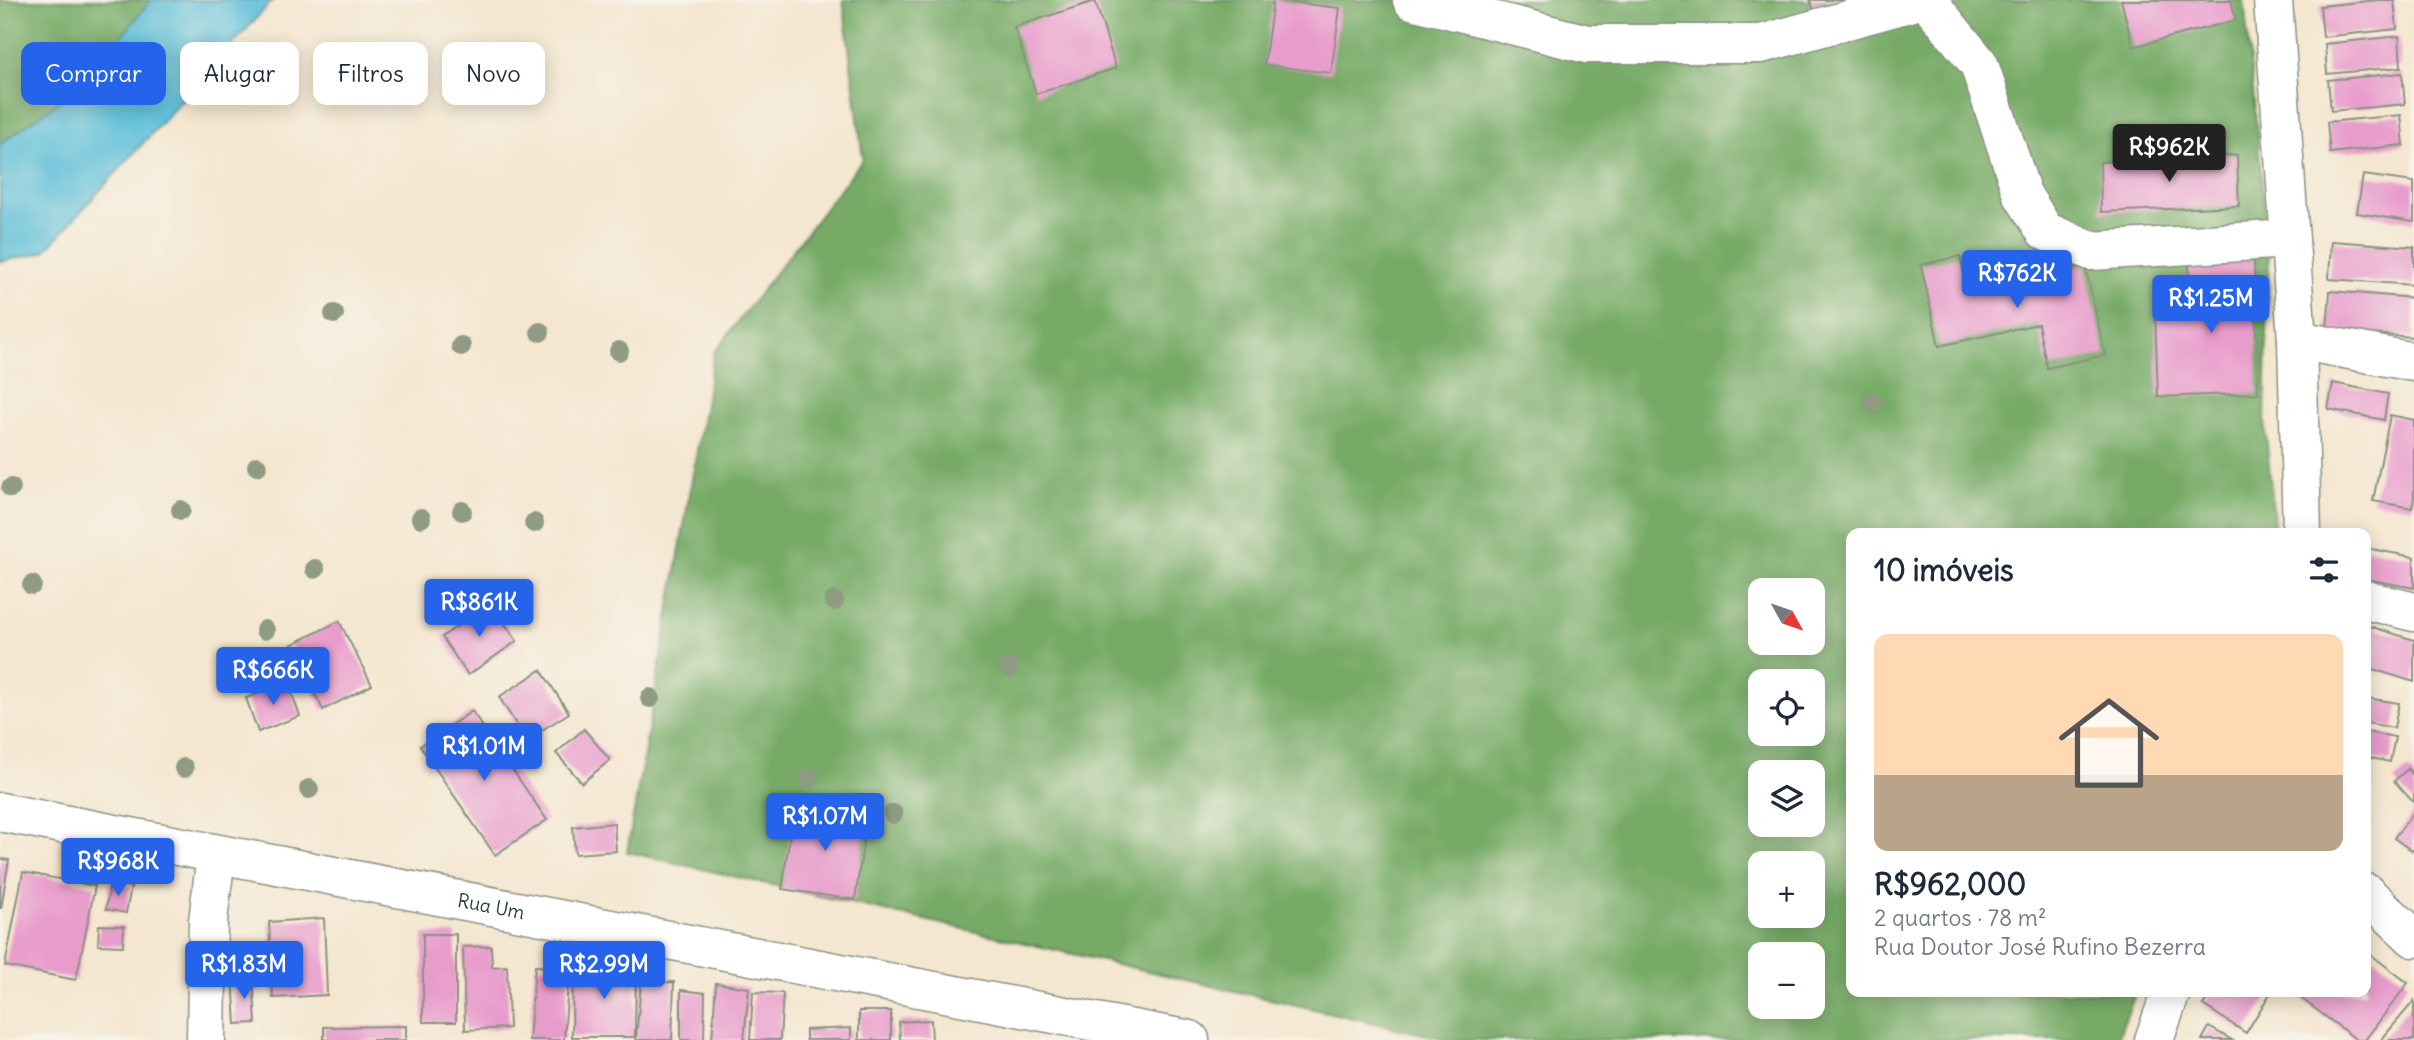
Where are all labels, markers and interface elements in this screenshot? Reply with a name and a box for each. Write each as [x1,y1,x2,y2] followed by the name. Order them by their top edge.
[21,42,166,105] chip: Comprar
[180,42,299,105] chip: Alugar
[313,42,428,105] chip: Filtros
[442,42,545,105] chip: Novo
[2112,124,2226,184] pin: R$962K
[2129,132,2209,161] text: R$962K
[1960,250,2074,310] pin: R$762K
[1978,258,2056,287] text: R$762K
[2146,276,2276,335] pin: R$1.25M
[2168,283,2254,312] text: R$1.25M
[1874,551,2014,589] text: 10 imóveis
[2305,551,2343,589] icon: filters
[1748,578,1825,654] north arrow
[1748,578,1825,1019] map controls
[422,580,536,639] pin: R$861K
[440,587,518,616] text: R$861K
[216,648,330,707] pin: R$666K
[232,655,314,684] text: R$666K
[1748,669,1825,746] button: locate
[2046,680,2172,806] icon: home
[419,724,549,783] pin: R$1.01M
[442,731,526,760] text: R$1.01M
[1748,760,1825,837] button: layers
[760,794,890,853] pin: R$1.07M
[782,801,868,830] text: R$1.07M
[61,838,175,898] pin: R$968K
[77,846,159,875] text: R$968K
[1748,851,1825,928] button: +
[1874,865,2026,903] text: R$962,000
[455,888,527,924] street label: Rua Um
[1874,903,2047,932] text: 2 quartos · 78 m²
[1874,932,2206,961] text: Rua Doutor José Rufino Bezerra
[179,942,309,1001] pin: R$1.83M
[539,942,669,1001] pin: R$2.99M
[1748,942,1825,1019] button: −
[201,949,287,978] text: R$1.83M
[559,949,649,978] text: R$2.99M

